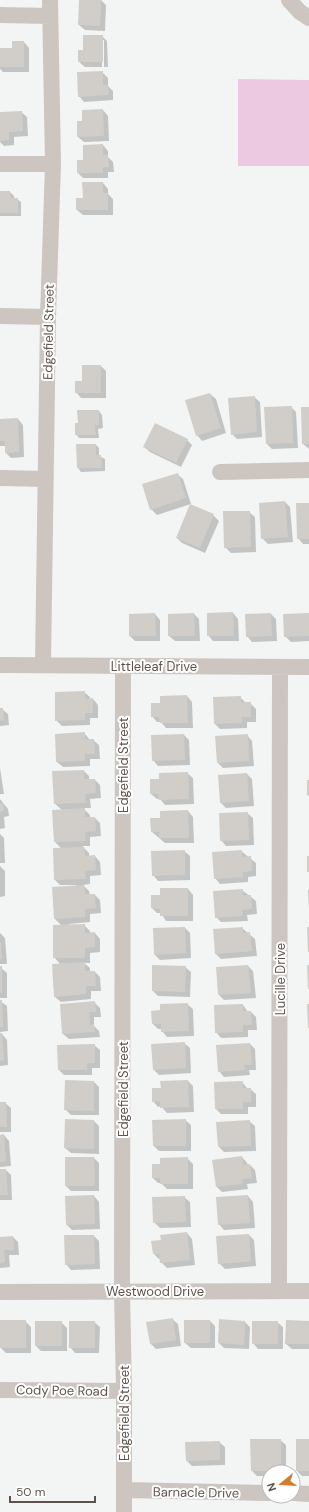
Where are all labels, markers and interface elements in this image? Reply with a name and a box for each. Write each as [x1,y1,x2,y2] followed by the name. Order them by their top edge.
[39,284,58,380] street label: Edgefield Street
[111,658,197,675] street label: Littleleaf Drive
[115,717,132,813] street label: Edgefield Street
[272,943,289,1015] street label: Lucille Drive
[115,1041,132,1137] street label: Edgefield Street
[106,1283,204,1300] street label: Westwood Drive
[116,1365,133,1461] street label: Edgefield Street
[16,1381,108,1400] street label: Cody Poe Road
[261,1464,301,1504] north arrow
[10,1478,95,1504] scale bar
[264,1481,279,1493] text: N
[153,1483,239,1502] street label: Barnacle Drive
[16,1484,45,1500] text: 50 m

